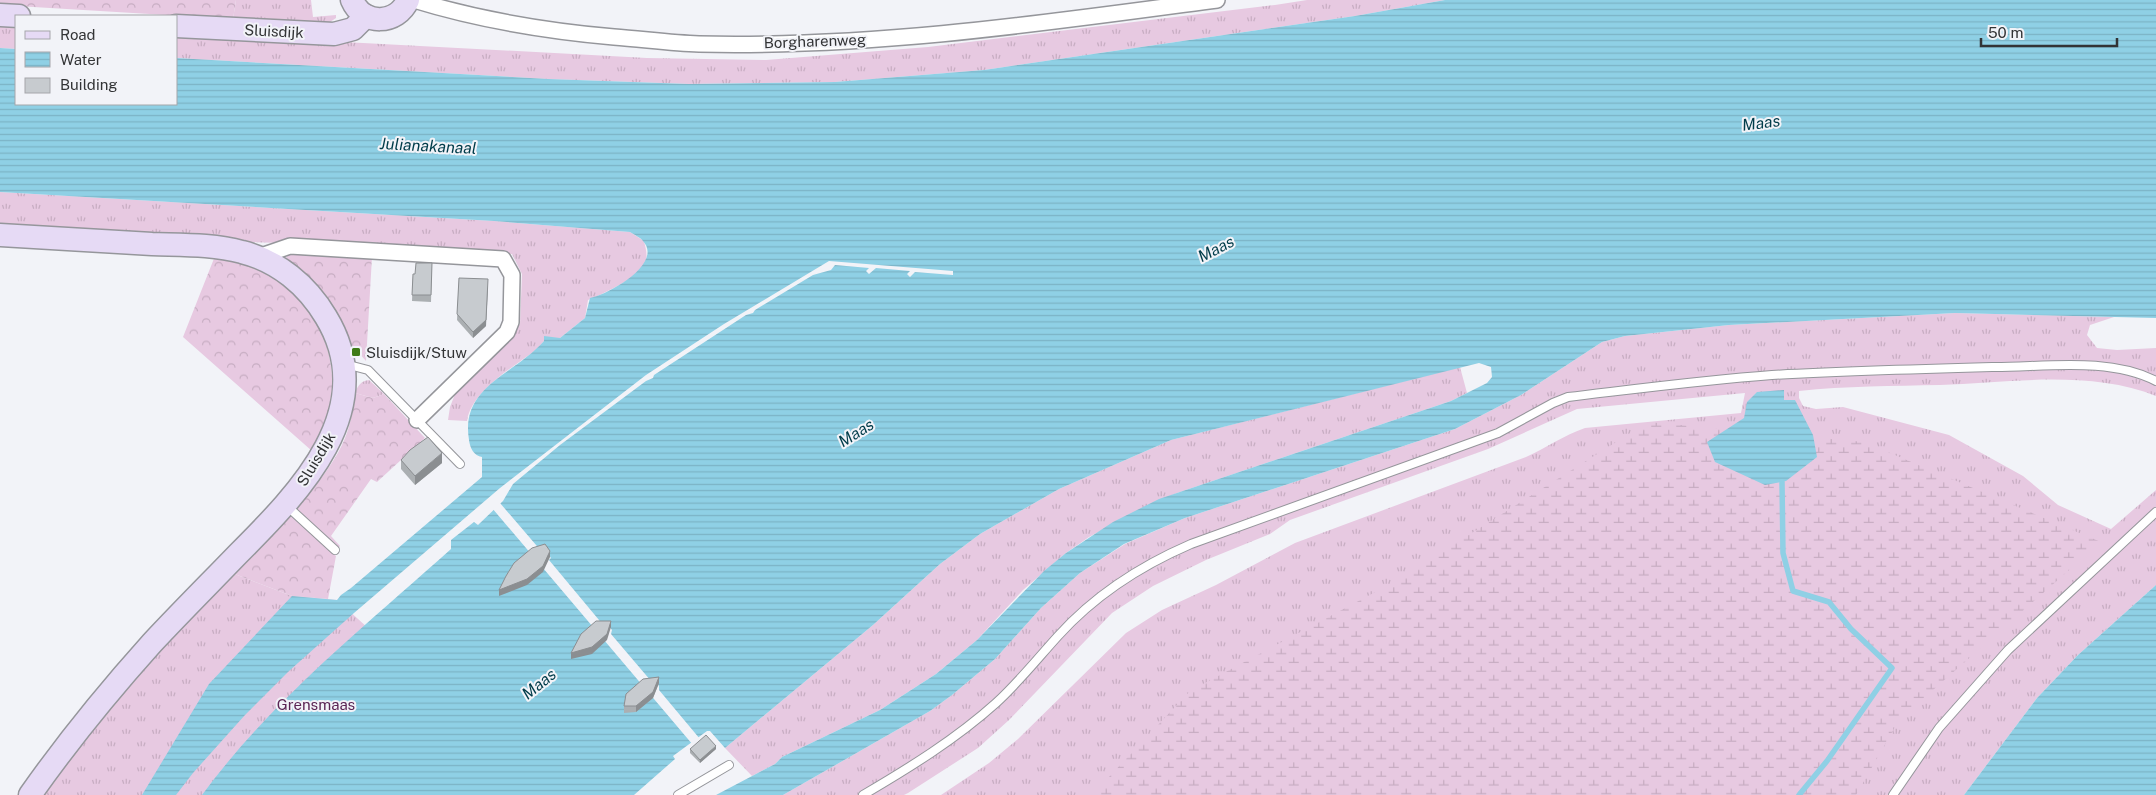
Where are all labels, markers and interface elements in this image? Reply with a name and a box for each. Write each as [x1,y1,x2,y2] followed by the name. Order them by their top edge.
[15,15,178,105] legend
[1981,15,2117,47] scale bar
[244,21,304,41] street label: Sluisdijk
[1988,24,2023,41] text: 50 m
[60,26,96,43] text: Road
[764,31,866,51] street label: Borgharenweg
[60,51,102,68] text: Water
[60,76,118,93] text: Building
[1741,111,1781,135] water label: Maas
[379,134,477,158] water label: Julianakanaal
[1195,232,1238,266] water label: Maas
[366,344,467,361] place label: Sluisdijk/Stuw
[350,346,362,358] marker: Sluisdijk/Stuw
[835,415,877,451] water label: Maas
[293,429,339,489] street label: Sluisdijk
[518,664,560,703] water label: Maas
[277,696,355,713] park label: Grensmaas

